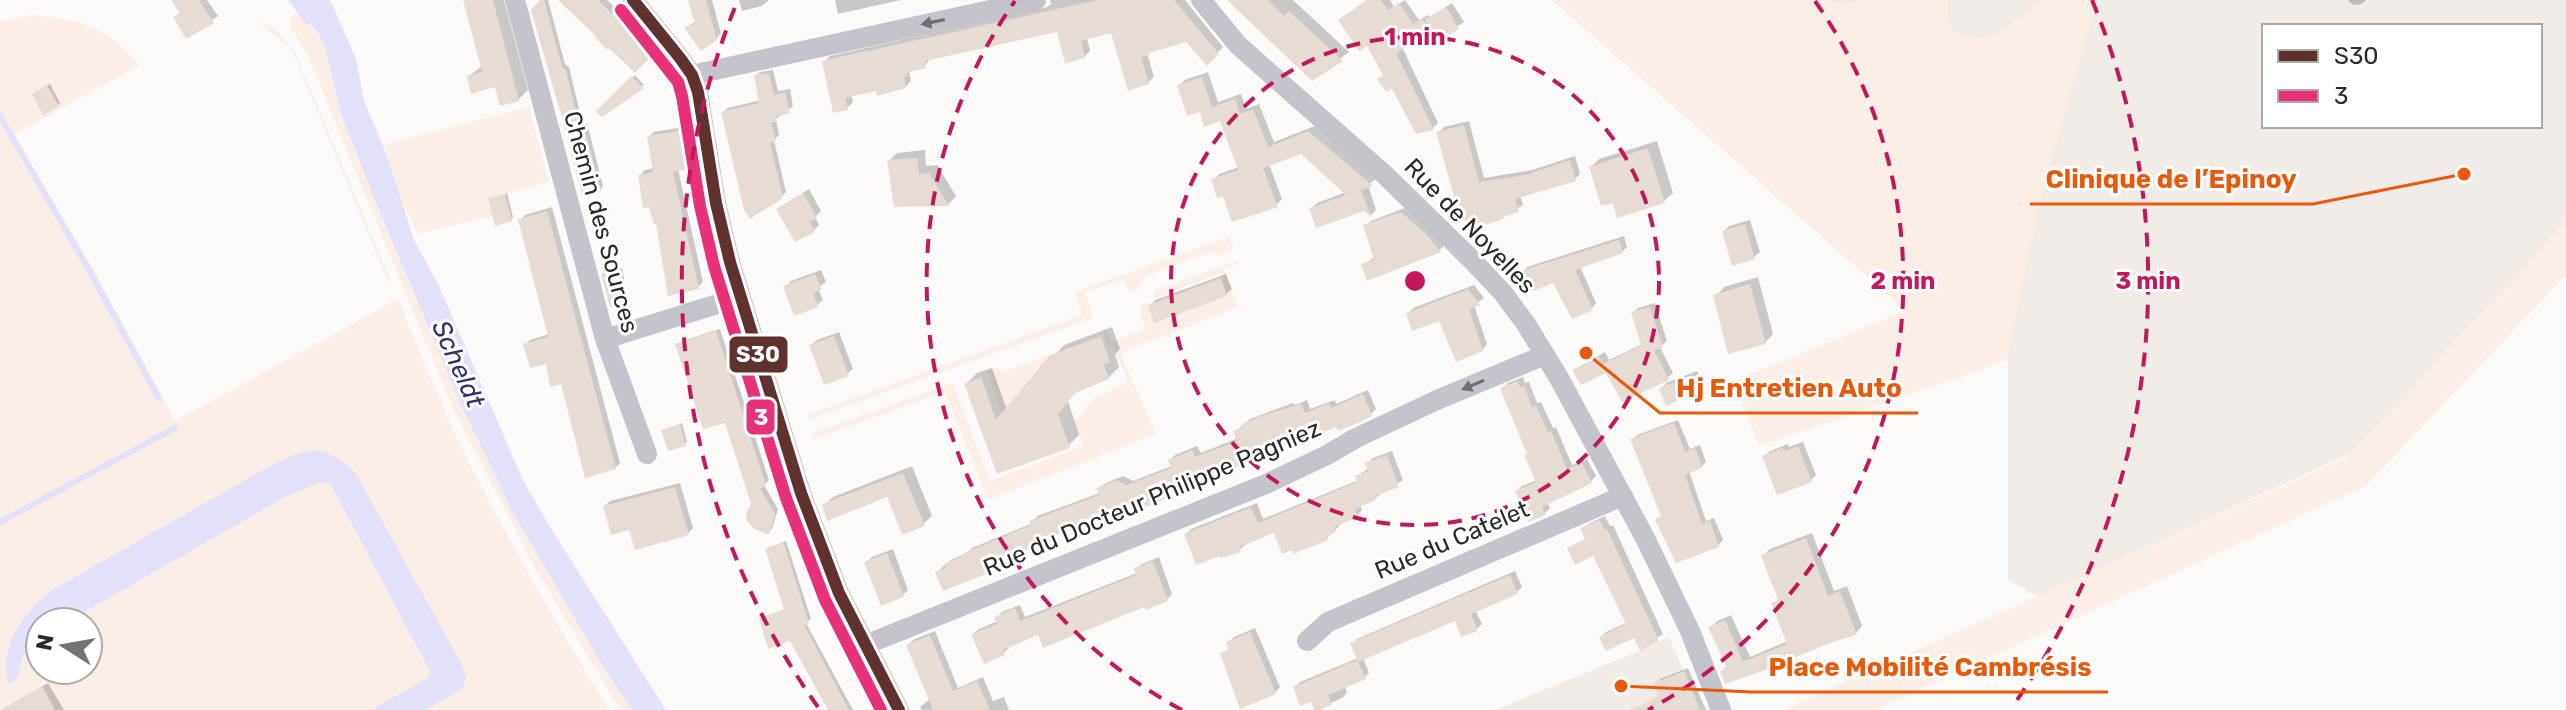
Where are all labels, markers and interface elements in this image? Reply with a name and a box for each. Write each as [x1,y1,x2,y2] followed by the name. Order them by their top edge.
[920,16,945,29] one-way arrow
[1384,23,1446,51] text: 1 min
[2262,24,2542,128] legend
[2334,42,2379,70] text: S30
[2334,82,2348,110] text: 3
[558,108,644,336] street label: Chemin des Sources
[1399,153,1541,299] street label: Rue de Noyelles
[2030,154,2313,204] callout: Clinique de l’Epinoy
[2045,164,2297,195] text: Clinique de l’Epinoy
[1401,267,1429,295] centre of rings
[1871,267,1936,295] text: 2 min
[2115,267,2181,295] text: 3 min
[425,315,491,414] water label: Scheldt
[728,335,789,374] line badge: S30
[736,341,780,368] text: S30
[1660,363,1918,413] callout: Hj Entretien Auto
[1676,373,1902,404] text: Hj Entretien Auto
[1461,379,1485,392] one-way arrow
[745,398,776,436] line badge: 3
[754,404,768,431] text: 3
[979,414,1325,582] street label: Rue du Docteur Philippe Pagniez
[1371,495,1533,585] street label: Rue du Catelet
[24,606,104,686] north arrow
[30,632,60,653] text: N
[1752,642,2108,692] callout: Place Mobilité Cambrésis
[1768,652,2092,683] text: Place Mobilité Cambrésis

